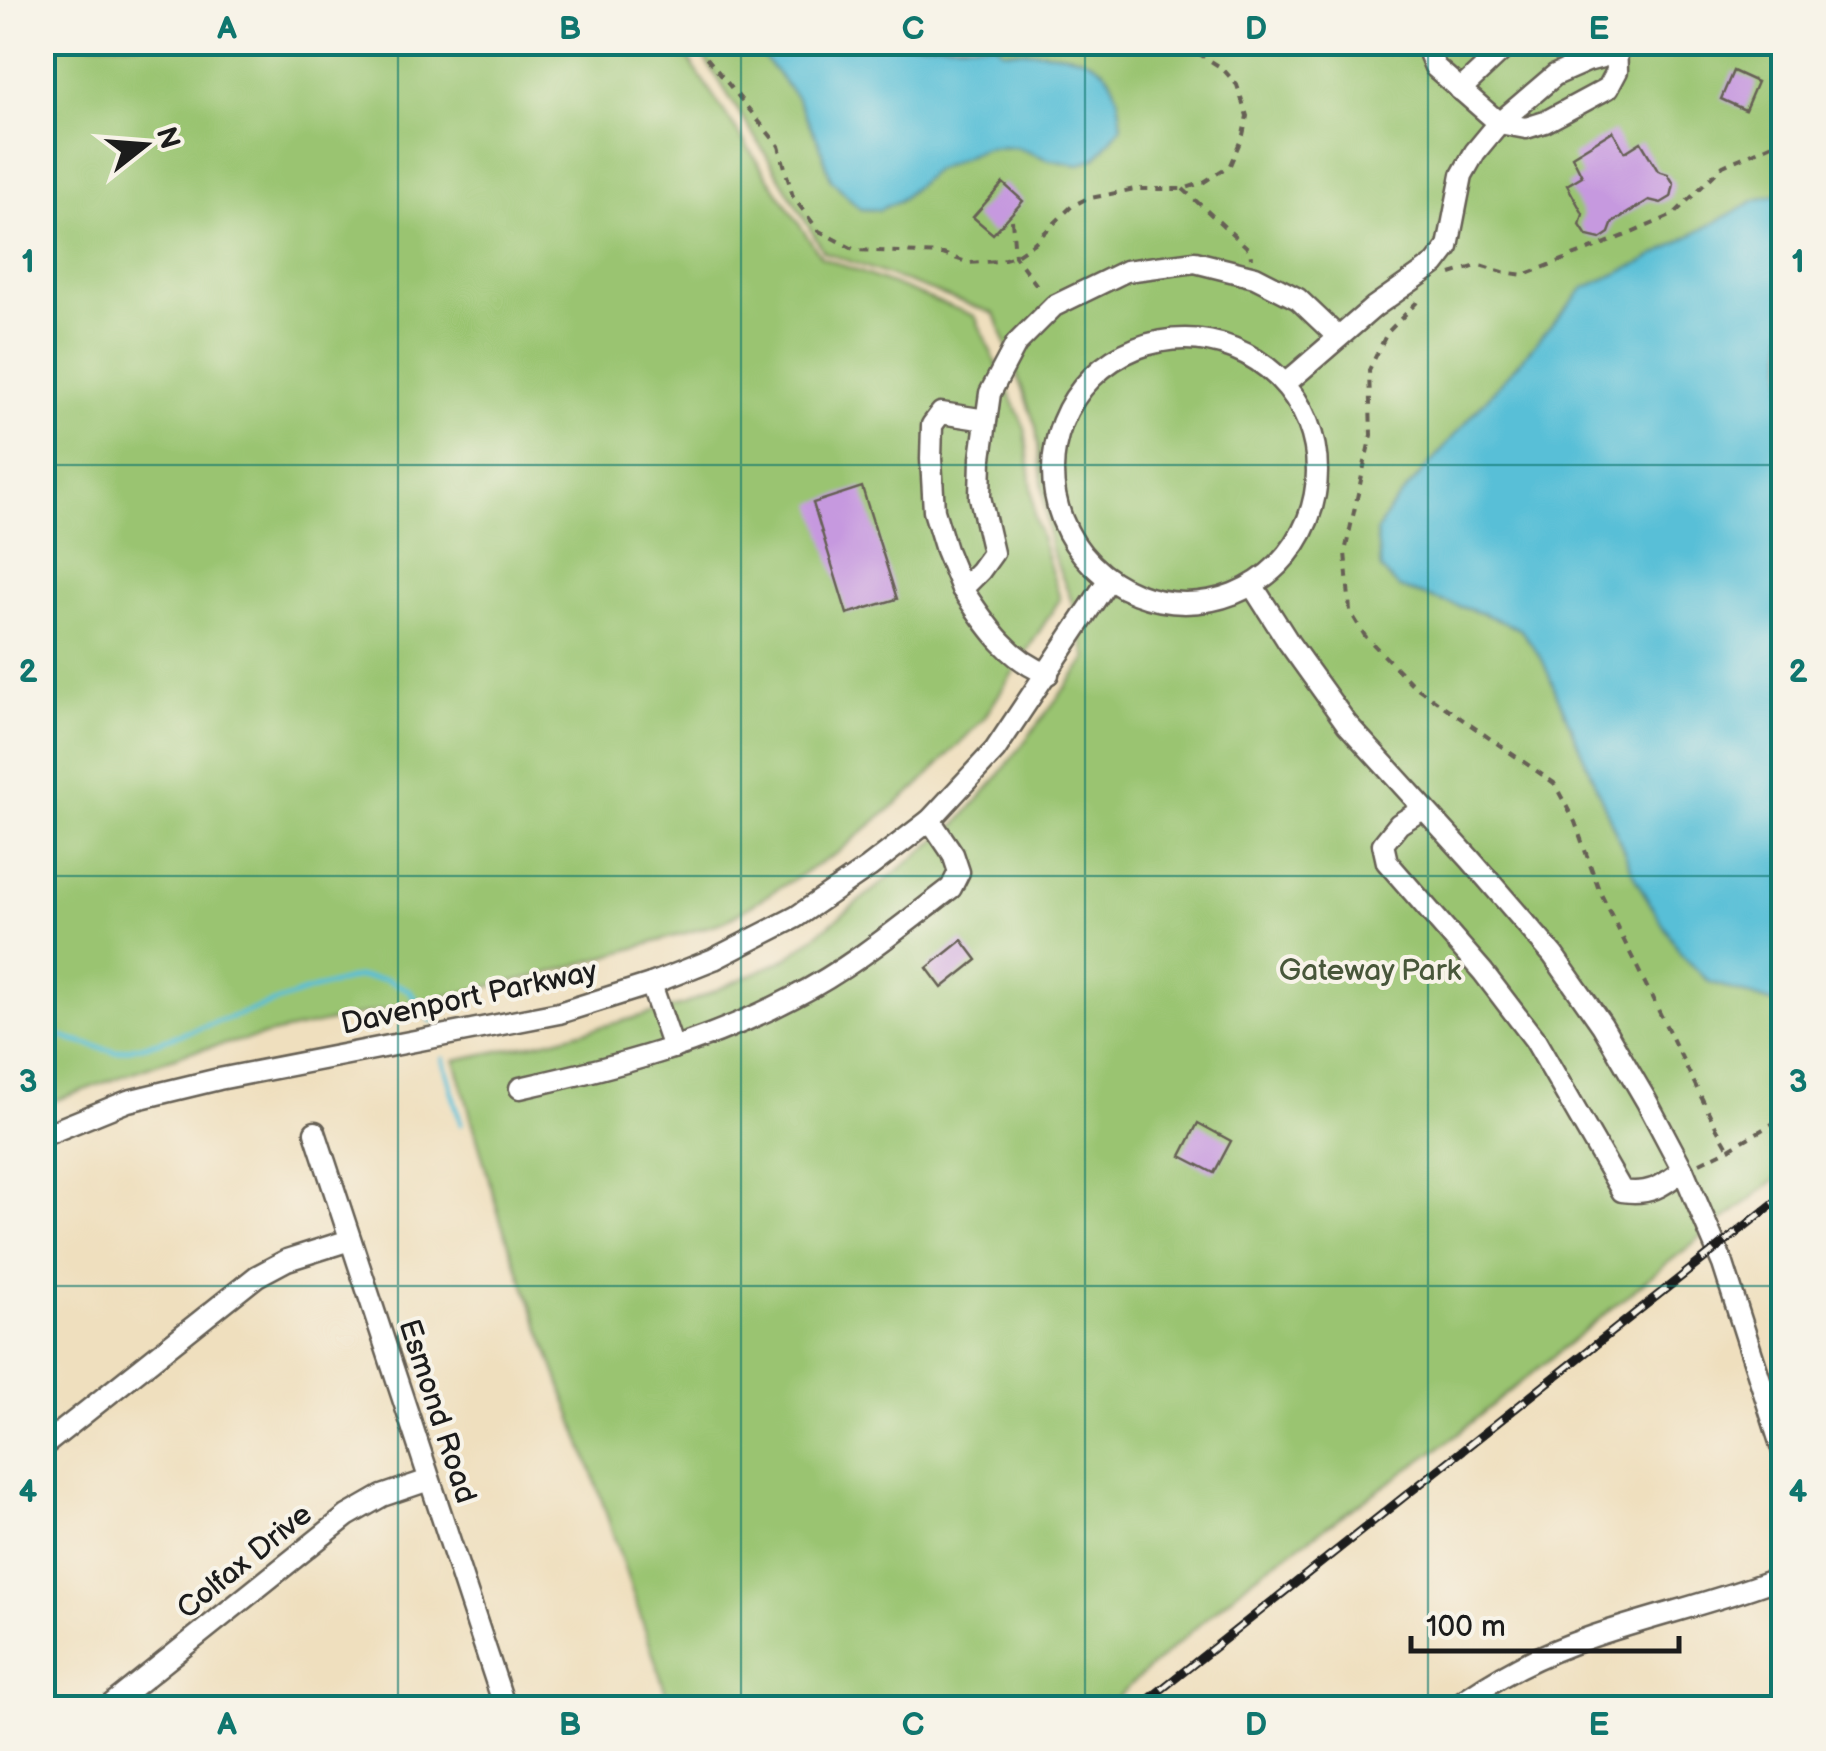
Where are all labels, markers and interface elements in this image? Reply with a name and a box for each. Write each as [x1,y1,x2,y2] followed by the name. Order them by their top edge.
[216,10,237,49] text: A
[559,10,581,49] text: B
[902,10,924,49] text: C
[1245,10,1267,49] text: D
[1589,10,1609,49] text: E
[95,95,195,195] north arrow
[149,123,186,153] text: N
[21,243,35,282] text: 1
[1791,243,1805,282] text: 1
[18,653,38,692] text: 2
[1788,653,1808,692] text: 2
[338,953,601,1043] street label: Davenport Parkway
[1279,953,1461,989] park label: Gateway Park
[19,1063,37,1102] text: 3
[1789,1063,1807,1102] text: 3
[390,1315,484,1508] street label: Esmond Road
[19,1473,38,1512] text: 4
[1789,1473,1808,1512] text: 4
[170,1497,319,1627] street label: Colfax Drive
[1411,1591,1678,1653] scale bar
[1426,1609,1506,1645] text: 100 m
[216,1706,237,1745] text: A
[559,1706,581,1745] text: B
[902,1706,924,1745] text: C
[1245,1706,1267,1745] text: D
[1589,1706,1609,1745] text: E

